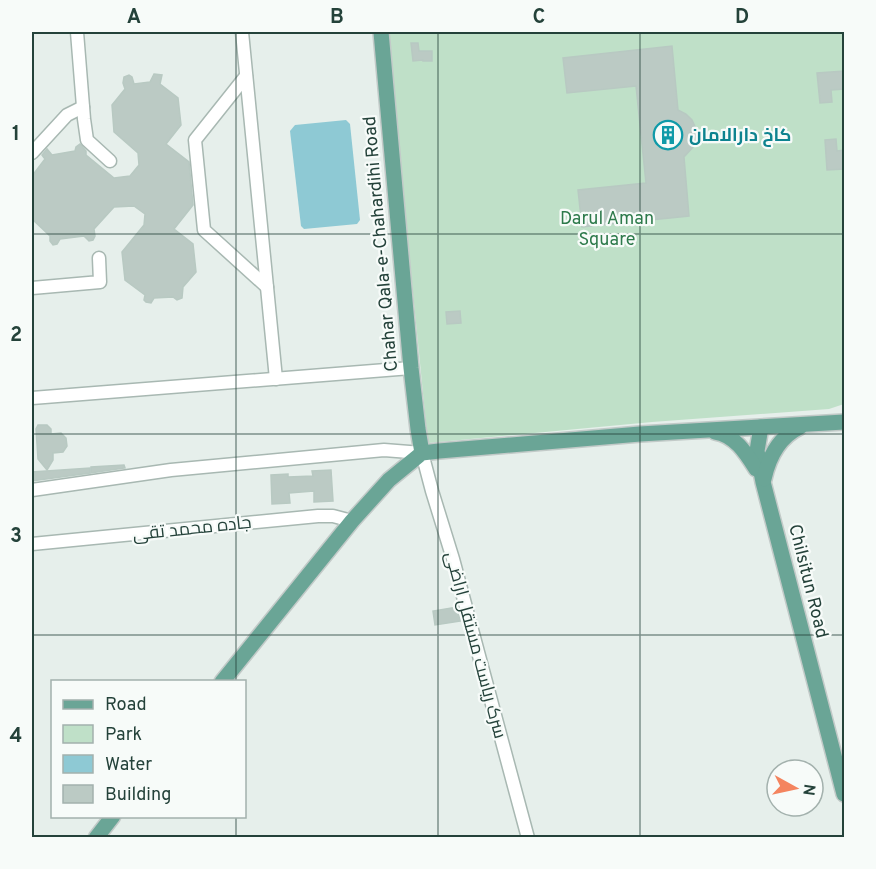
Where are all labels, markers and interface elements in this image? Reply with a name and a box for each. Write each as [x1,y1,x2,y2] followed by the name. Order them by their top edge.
[127,5,141,31] text: A
[330,5,344,31] text: B
[533,5,545,31] text: C
[735,5,749,31] text: D
[359,115,404,373] street label: Chahar Qala-e-Chahardihi Road
[652,119,684,151] building icon: کاخ دارالامان
[12,122,20,148] text: 1
[689,125,791,148] place label: کاخ دارالامان
[560,208,654,252] park label: Darul Aman Square
[10,323,22,349] text: 2
[132,512,253,547] street label: جاده محمد تقی
[782,522,833,641] street label: Chilsitun Road
[10,524,22,550] text: 3
[439,549,511,741] street label: سرک ریاست مستقل اراضی
[51,680,246,818] legend
[105,694,147,717] text: Road
[10,724,22,750] text: 4
[105,724,142,747] text: Park
[105,754,152,777] text: Water
[765,758,825,818] north arrow
[797,783,819,797] text: N
[105,784,171,807] text: Building

